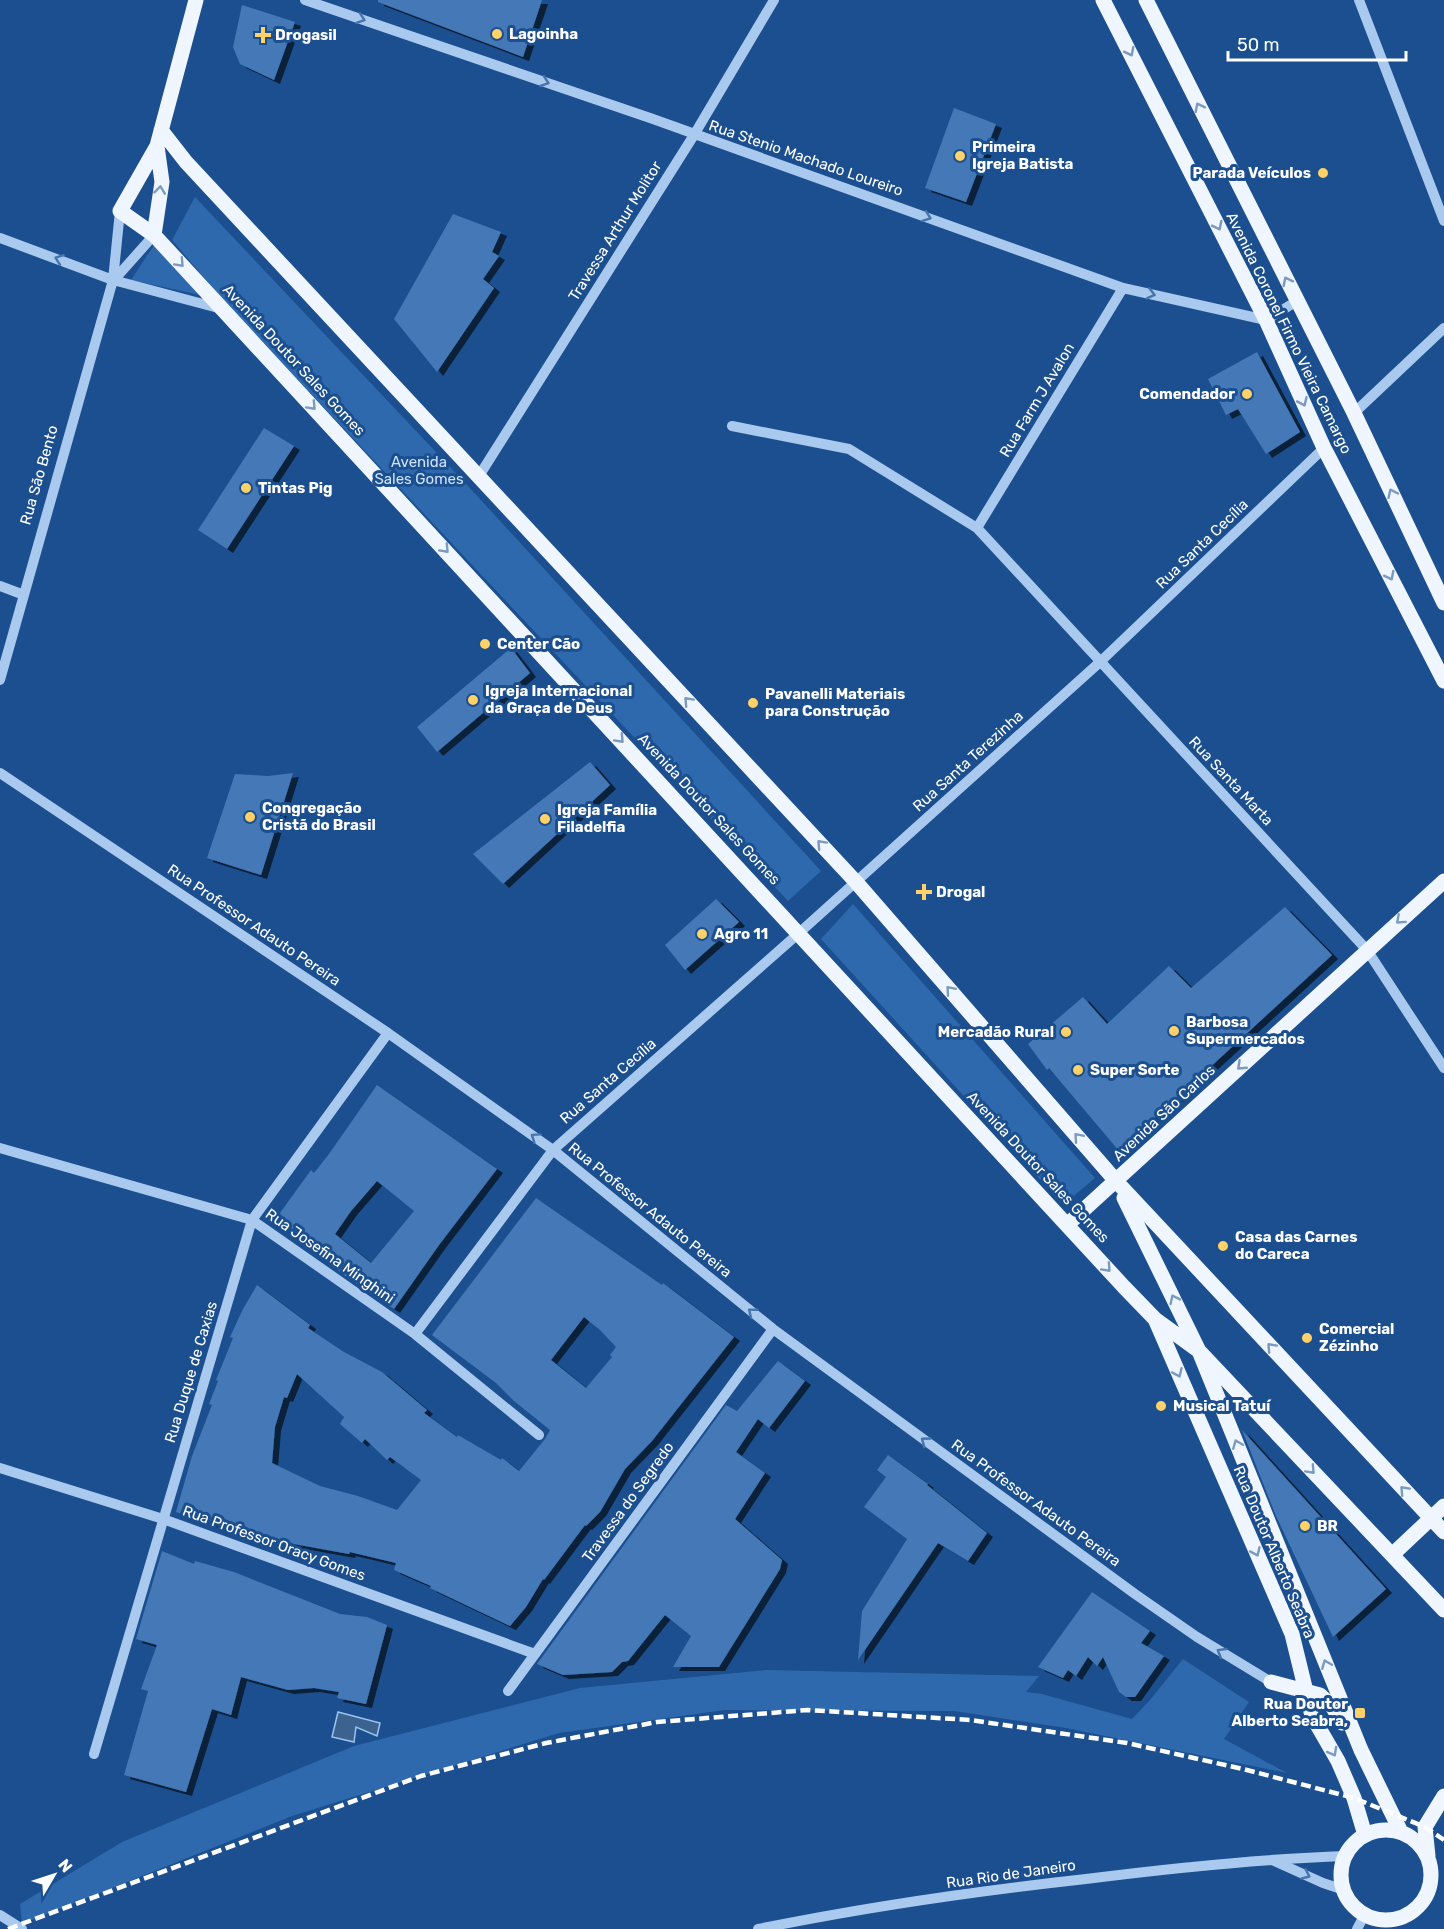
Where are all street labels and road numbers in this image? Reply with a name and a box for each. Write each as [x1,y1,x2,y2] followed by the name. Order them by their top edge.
[707,116,905,200] street label: Rua Stenio Machado Loureiro
[565,158,666,304] street label: Travessa Arthur Molitor
[1223,209,1355,457] street label: Avenida Coronel Firmo Vieira Camargo
[219,281,369,440] street label: Avenida Doutor Sales Gomes
[996,340,1078,460] street label: Rua Farm J Avalon
[16,423,62,527] street label: Rua São Bento
[1152,495,1252,593] street label: Rua Santa Cecília
[909,707,1027,815] street label: Rua Santa Terezinha
[634,730,784,889] street label: Avenida Doutor Sales Gomes
[1185,733,1277,829] street label: Rua Santa Marta
[164,860,344,990] street label: Rua Professor Adauto Pereira
[556,1034,660,1128] street label: Rua Santa Cecília
[1109,1061,1219,1165] street label: Avenida São Carlos
[963,1088,1113,1247] street label: Avenida Doutor Sales Gomes
[565,1139,735,1281] street label: Rua Professor Adauto Pereira
[262,1205,398,1307] street label: Rua Josefina Minghini
[161,1299,221,1445] street label: Rua Duque de Caxias
[948,1436,1124,1570] street label: Rua Professor Adauto Pereira
[578,1438,678,1566] street label: Travessa do Segredo
[1229,1463,1319,1641] street label: Rua Doutor Alberto Seabra
[180,1501,368,1585] street label: Rua Professor Oracy Gomes
[945,1856,1077,1892] street label: Rua Rio de Janeiro

